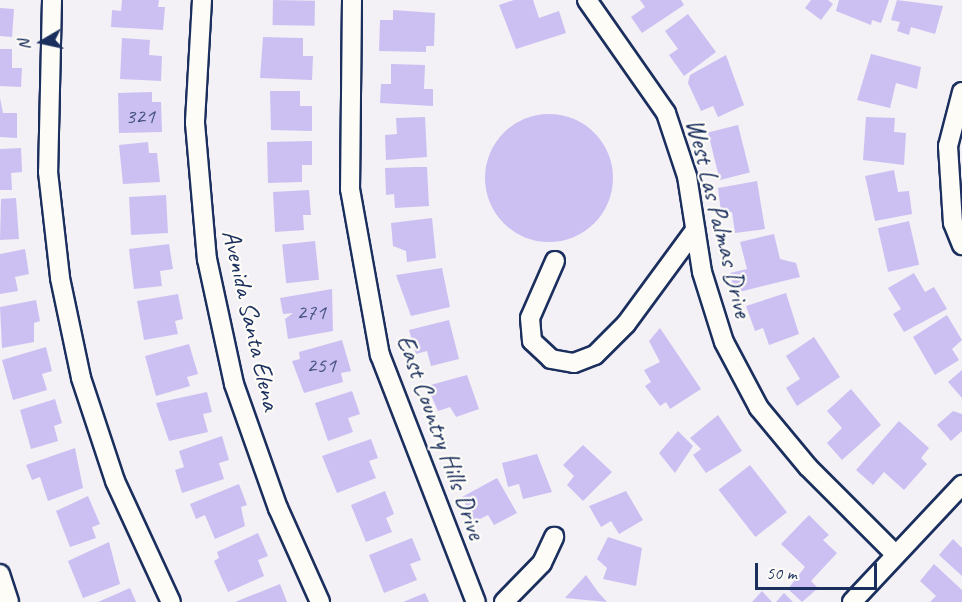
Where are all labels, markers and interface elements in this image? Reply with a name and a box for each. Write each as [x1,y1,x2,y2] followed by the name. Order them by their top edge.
[12,12,72,72] north arrow
[14,38,35,51] text: N
[125,104,155,130] house number: 321
[679,115,759,321] street label: West Las Palmas Drive
[215,227,287,413] street label: Avenida Santa Elena
[296,300,326,326] house number: 271
[390,331,492,543] street label: East Country Hills Drive
[306,353,336,379] house number: 251
[758,551,880,589] scale bar
[766,562,797,584] text: 50 m

